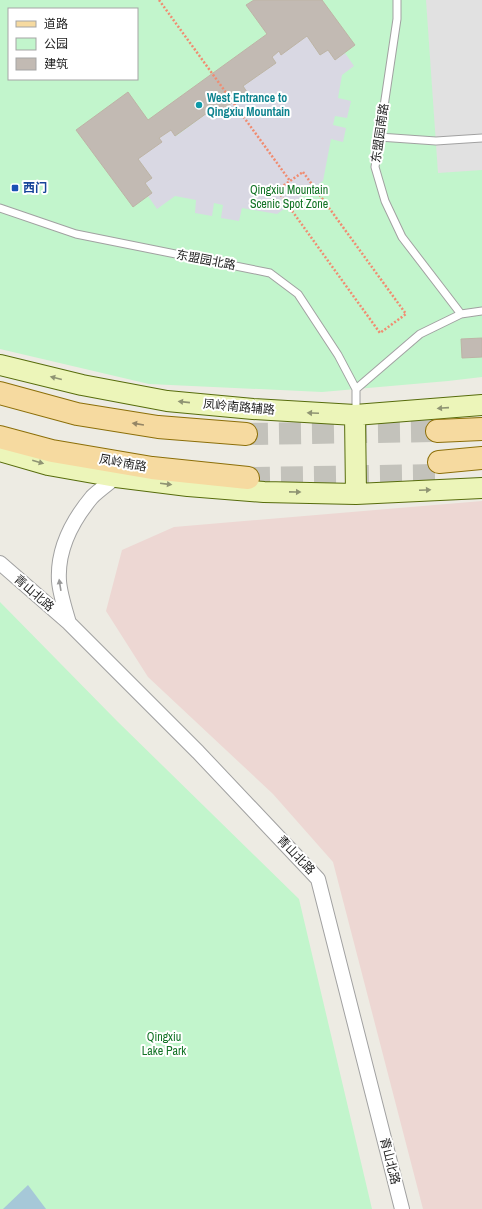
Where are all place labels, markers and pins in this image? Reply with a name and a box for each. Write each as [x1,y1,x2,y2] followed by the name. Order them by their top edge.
[207,90,290,120] place label: West Entrance to Qingxiu Mountain
[194,100,204,110] marker: West Entrance to Qingxiu Mountain
[23,180,47,196] place label: 西门
[10,183,20,193] marker: 西门

